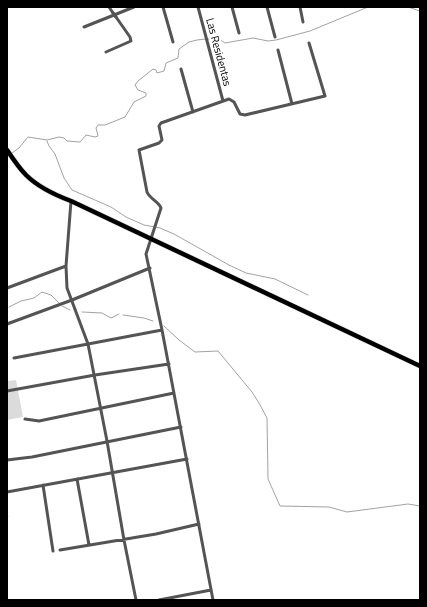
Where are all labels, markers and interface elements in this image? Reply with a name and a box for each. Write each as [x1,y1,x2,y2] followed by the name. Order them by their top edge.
[202,16,236,88] street label: Las Residentas

